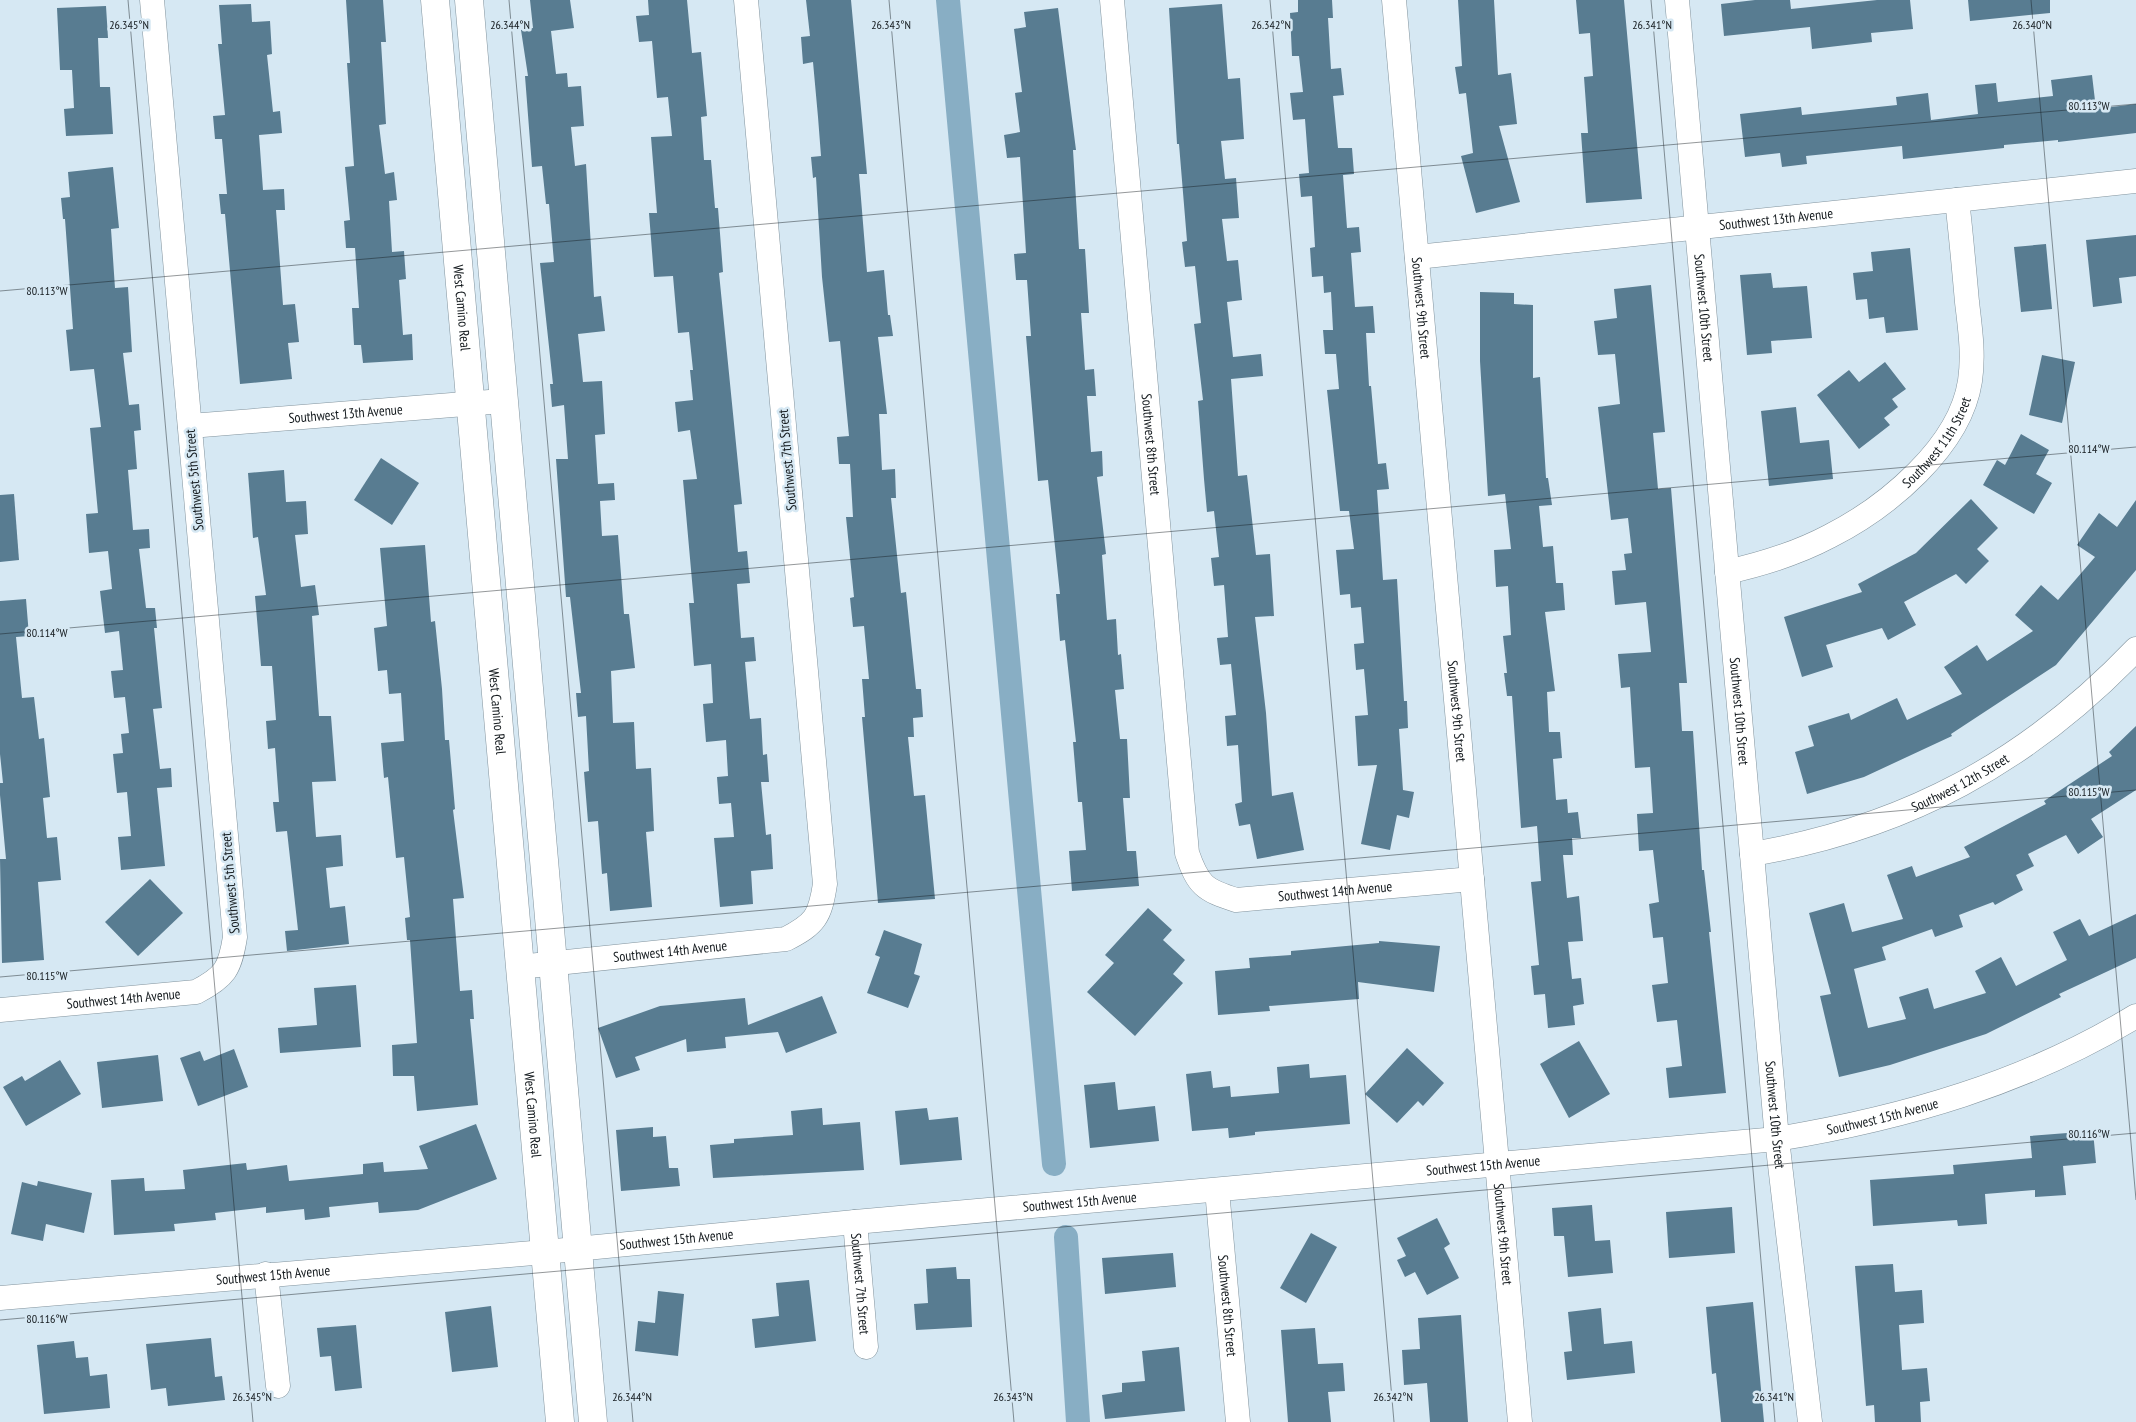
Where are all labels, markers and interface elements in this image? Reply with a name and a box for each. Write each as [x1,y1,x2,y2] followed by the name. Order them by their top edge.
[109,17,149,32] text: 26.345°N
[490,17,530,32] text: 26.344°N
[871,17,911,32] text: 26.343°N
[1251,17,1291,32] text: 26.342°N
[1632,17,1672,32] text: 26.341°N
[2012,17,2052,32] text: 26.340°N
[2068,98,2110,113] text: 80.113°W
[1718,204,1834,234] street label: Southwest 13th Avenue
[1690,253,1718,363] street label: Southwest 10th Street
[1408,256,1435,360] street label: Southwest 9th Street
[449,264,475,352] street label: West Camino Real
[26,283,68,298] text: 80.113°W
[1138,393,1165,496] street label: Southwest 8th Street
[1898,395,1975,492] street label: Southwest 11th Street
[288,400,403,427] street label: Southwest 13th Avenue
[774,408,800,511] street label: Southwest 7th Street
[181,428,207,532] street label: Southwest 5th Street
[2068,441,2110,456] text: 80.114°W
[26,625,68,640] text: 80.114°W
[1726,657,1753,766] street label: Southwest 10th Street
[1444,660,1470,763] street label: Southwest 9th Street
[485,667,510,756] street label: West Camino Real
[1908,749,2012,816] street label: Southwest 12th Street
[2068,784,2110,799] text: 80.115°W
[217,831,243,935] street label: Southwest 5th Street
[1277,877,1393,905] street label: Southwest 14th Avenue
[612,936,728,966] street label: Southwest 14th Avenue
[26,968,68,983] text: 80.115°W
[66,984,181,1013] street label: Southwest 14th Avenue
[1761,1060,1789,1170] street label: Southwest 10th Street
[520,1071,546,1159] street label: West Camino Real
[1825,1094,1941,1139] street label: Southwest 15th Avenue
[2068,1126,2110,1141] text: 80.116°W
[1425,1151,1541,1180] street label: Southwest 15th Avenue
[1490,1183,1517,1286] street label: Southwest 9th Street
[1022,1188,1138,1216] street label: Southwest 15th Avenue
[619,1225,734,1254] street label: Southwest 15th Avenue
[847,1232,874,1335] street label: Southwest 7th Street
[1214,1254,1241,1357] street label: Southwest 8th Street
[215,1261,331,1289] street label: Southwest 15th Avenue
[26,1311,68,1326] text: 80.116°W
[232,1389,272,1404] text: 26.345°N
[612,1389,652,1404] text: 26.344°N
[993,1389,1033,1404] text: 26.343°N
[1373,1389,1413,1404] text: 26.342°N
[1754,1389,1794,1404] text: 26.341°N

